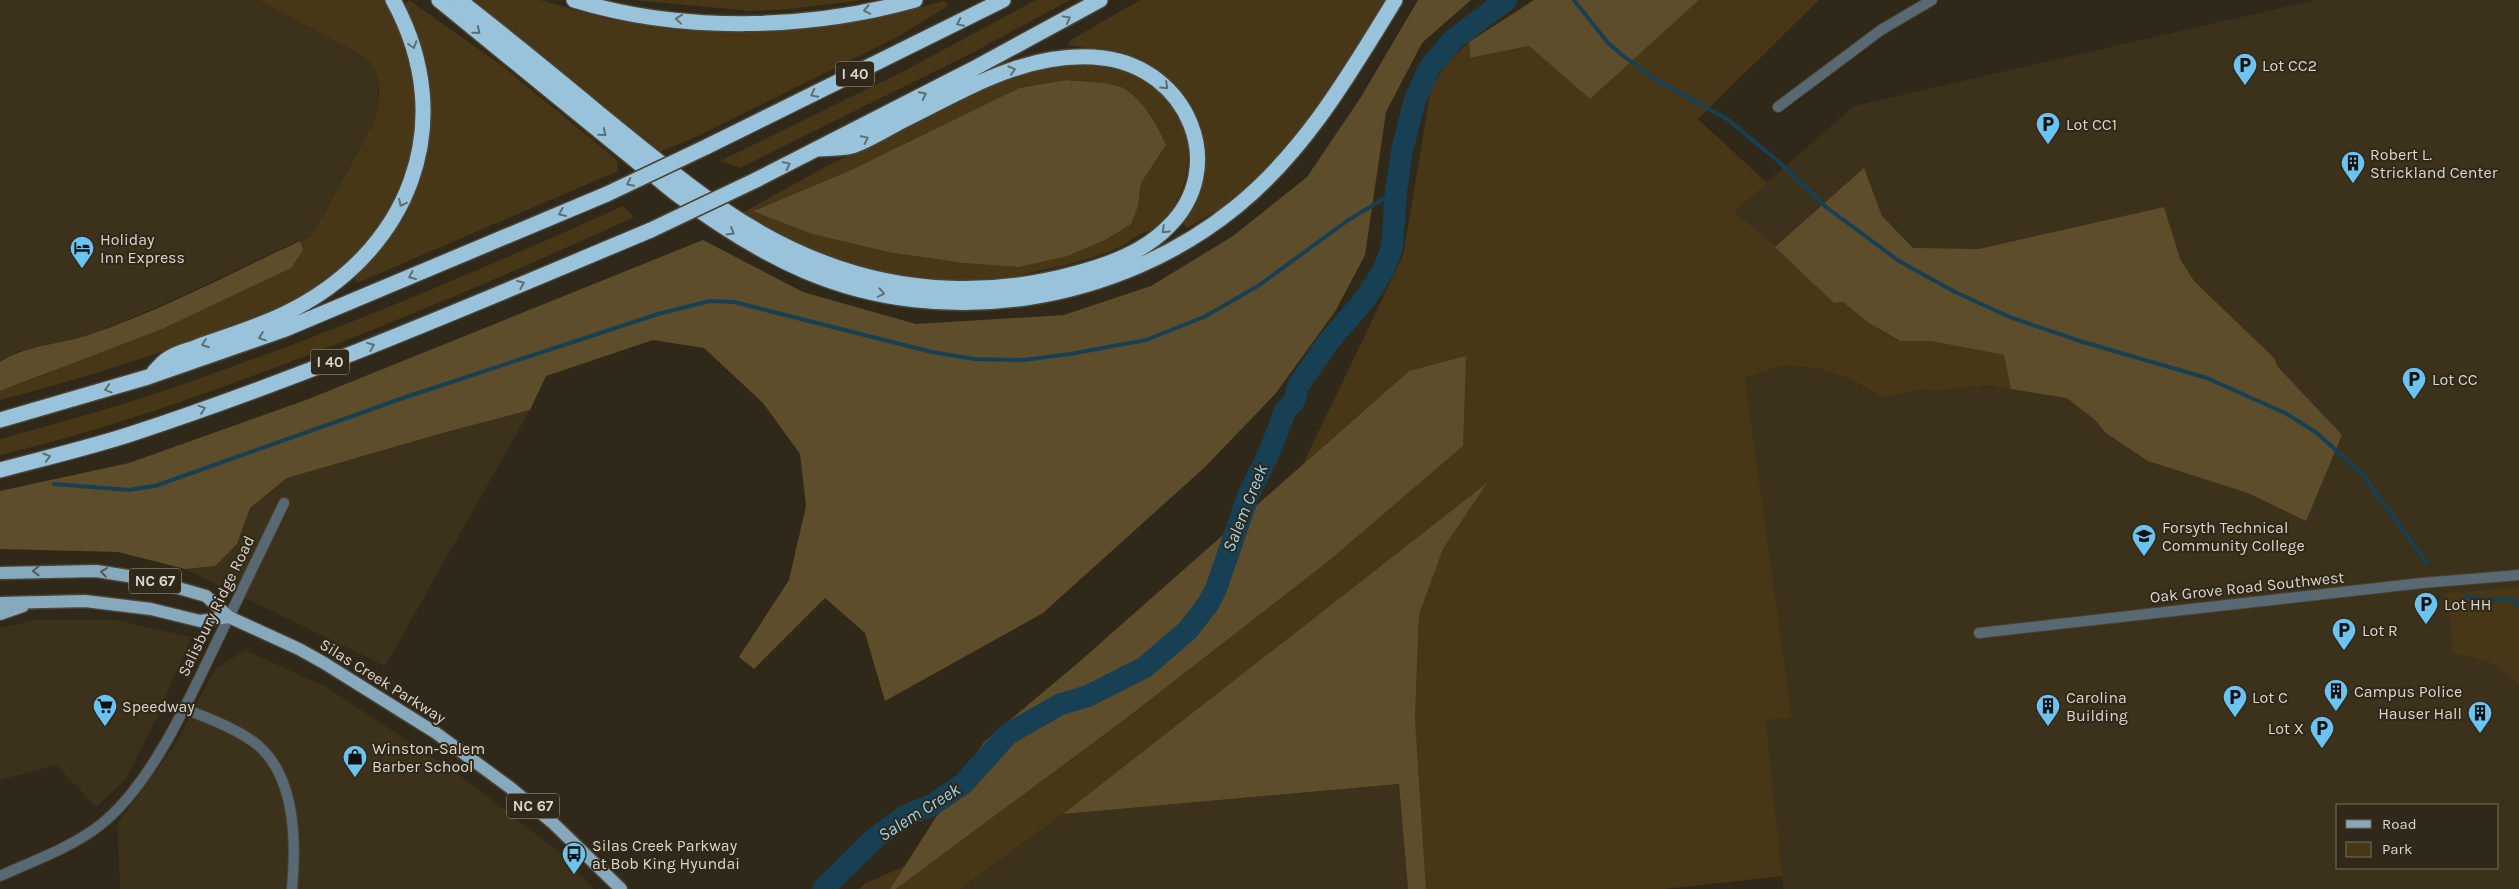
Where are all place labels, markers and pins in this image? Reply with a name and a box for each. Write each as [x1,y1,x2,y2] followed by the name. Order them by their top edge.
[2232,52,2258,86] parking icon: Lot CC2
[2262,56,2317,75] place label: Lot CC2
[2035,111,2061,145] parking icon: Lot CC1
[2066,115,2117,134] place label: Lot CC1
[2370,145,2498,182] place label: Robert L. Strickland Center
[2340,150,2366,184] building icon: Robert L. Strickland Center
[100,230,185,267] place label: Holiday Inn Express
[69,235,95,269] hotel icon: Holiday Inn Express
[2401,366,2427,400] parking icon: Lot CC
[2432,370,2478,389] place label: Lot CC
[2162,518,2305,555] place label: Forsyth Technical Community College
[2131,523,2157,557] school or university icon: Forsyth Technical Community College
[2413,591,2439,625] parking icon: Lot HH
[2444,595,2491,614] place label: Lot HH
[2331,617,2357,651] parking icon: Lot R
[2362,621,2398,640] place label: Lot R
[2323,678,2349,712] building icon: Campus Police
[2354,682,2462,701] place label: Campus Police
[2222,684,2248,718] parking icon: Lot C
[2066,688,2128,725] place label: Carolina Building
[2252,688,2288,707] place label: Lot C
[92,693,118,727] supermarket icon: Speedway
[2035,693,2061,727] building icon: Carolina Building
[122,697,195,716] place label: Speedway
[2467,700,2493,734] building icon: Hauser Hall
[2378,704,2462,723] place label: Hauser Hall
[2309,715,2335,749] parking icon: Lot X
[2268,719,2304,738] place label: Lot X
[372,739,485,776] place label: Winston-Salem Barber School
[342,744,368,778] shop icon: Winston-Salem Barber School
[592,836,740,873] place label: Silas Creek Parkway at Bob King Hyundai
[561,841,587,875] bus stop icon: Silas Creek Parkway at Bob King Hyundai

